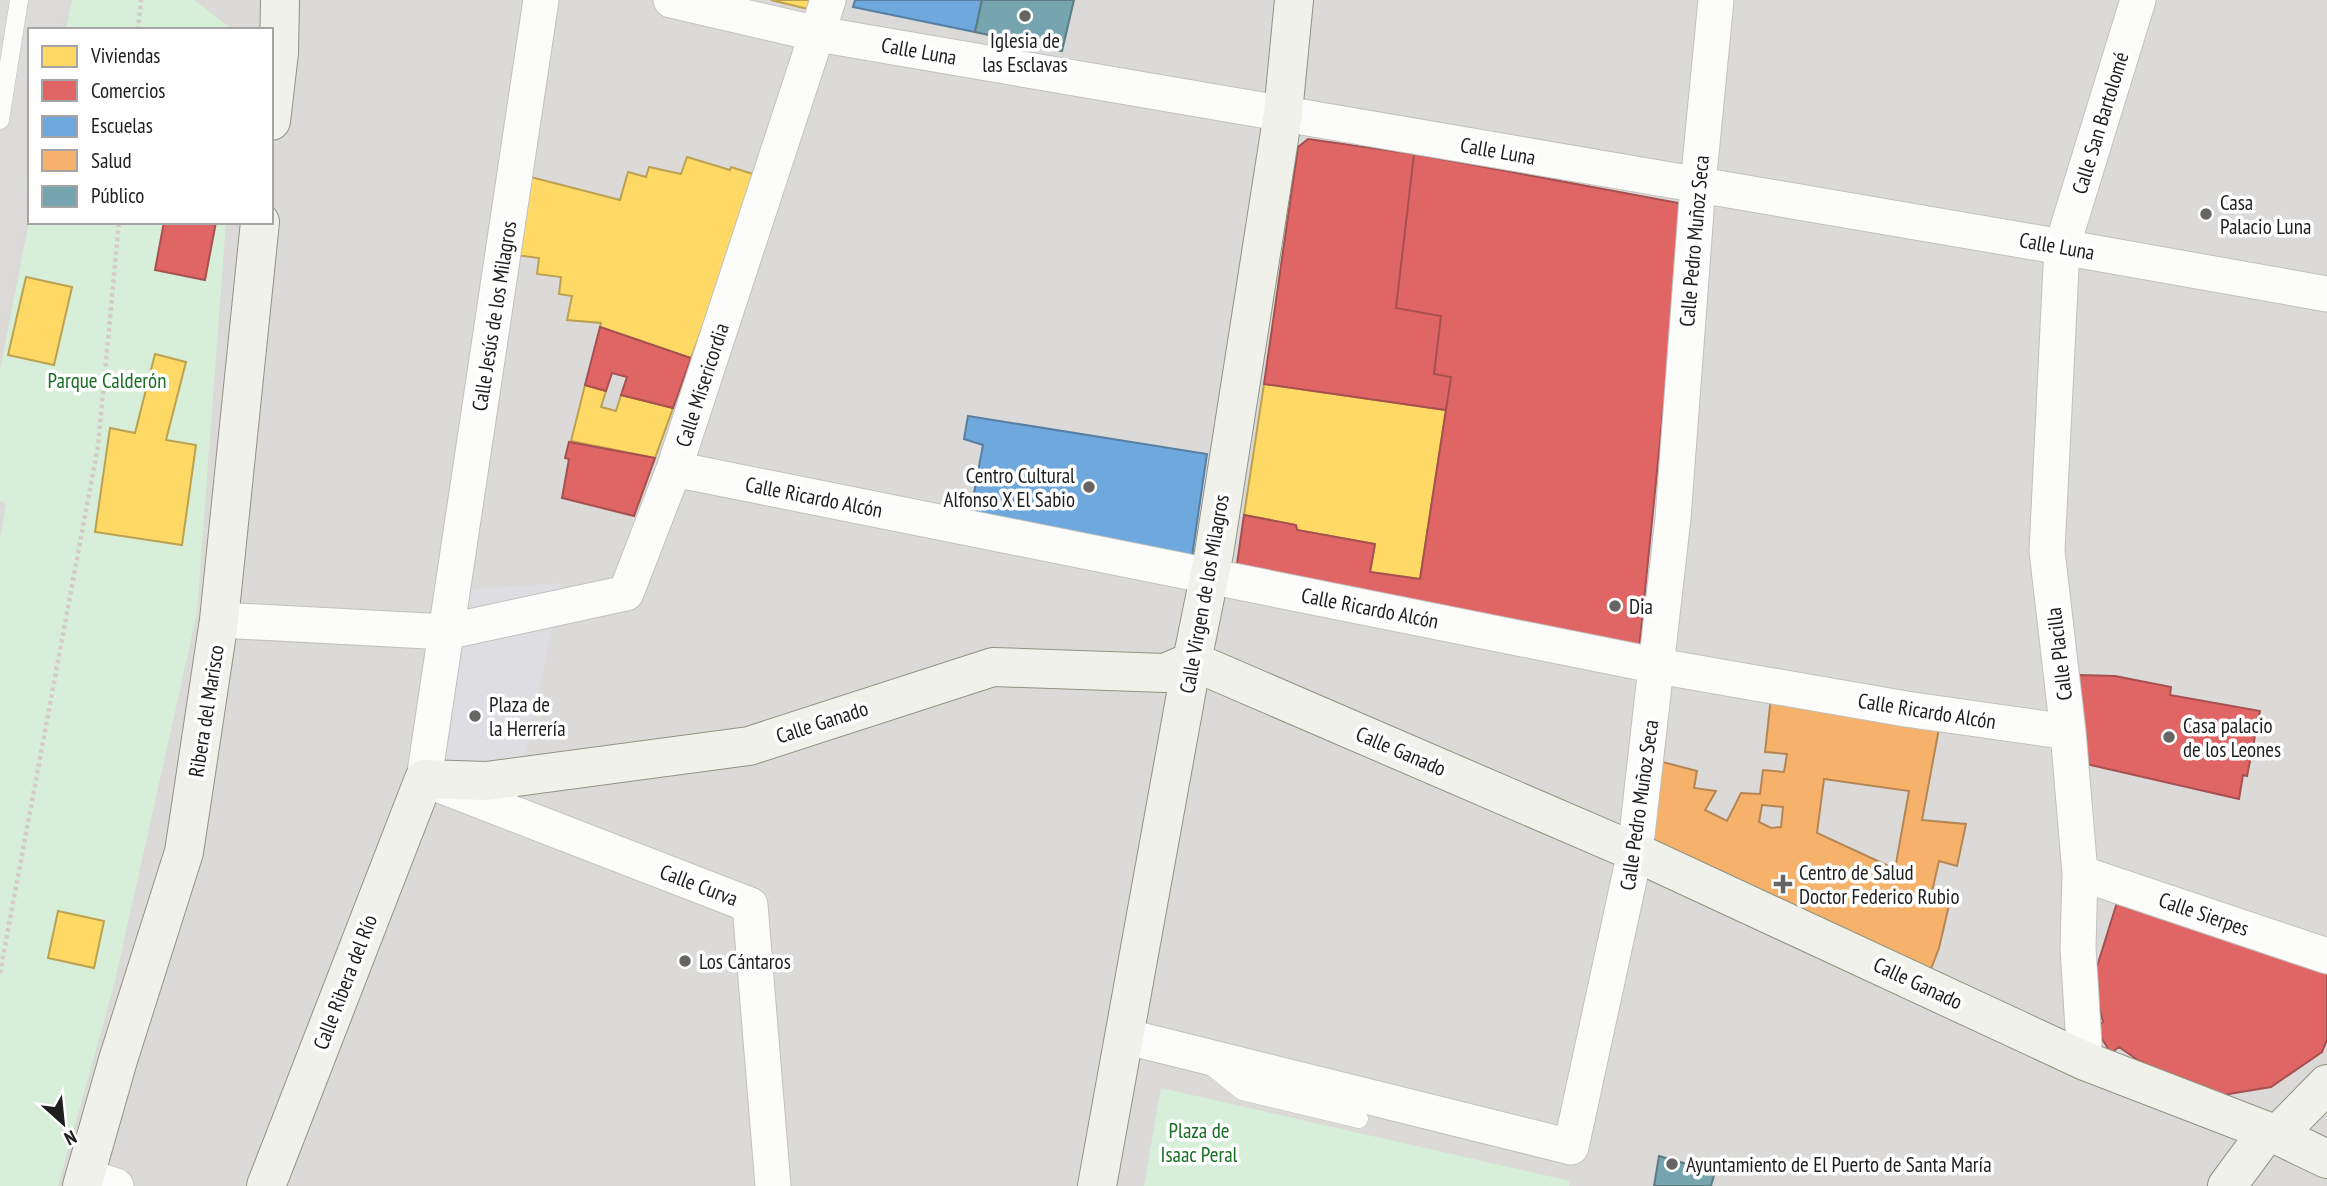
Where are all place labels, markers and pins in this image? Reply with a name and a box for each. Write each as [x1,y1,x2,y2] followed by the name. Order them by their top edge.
[1017,8,1033,24] marker: Iglesia de las Esclavas
[982,27,1068,78] place label: Iglesia de las Esclavas
[2220,189,2311,240] place label: Casa Palacio Luna
[2198,206,2214,222] marker: Casa Palacio Luna
[944,462,1075,513] place label: Centro Cultural Alfonso X El Sabio
[1081,479,1097,495] marker: Centro Cultural Alfonso X El Sabio
[1629,593,1653,620] place label: Dia
[1607,598,1623,614] marker: Dia
[489,691,566,742] place label: Plaza de la Herrería
[467,708,483,724] marker: Plaza de la Herrería
[2183,712,2281,763] place label: Casa palacio de los Leones
[2161,729,2177,745] marker: Casa palacio de los Leones
[1799,859,1959,910] place label: Centro de Salud Doctor Federico Rubio
[1773,874,1793,894] marker: Centro de Salud Doctor Federico Rubio
[699,948,791,975] place label: Los Cántaros
[677,953,693,969] marker: Los Cántaros
[1686,1151,1992,1178] place label: Ayuntamiento de El Puerto de Santa María
[1664,1156,1680,1172] marker: Ayuntamiento de El Puerto de Santa María

